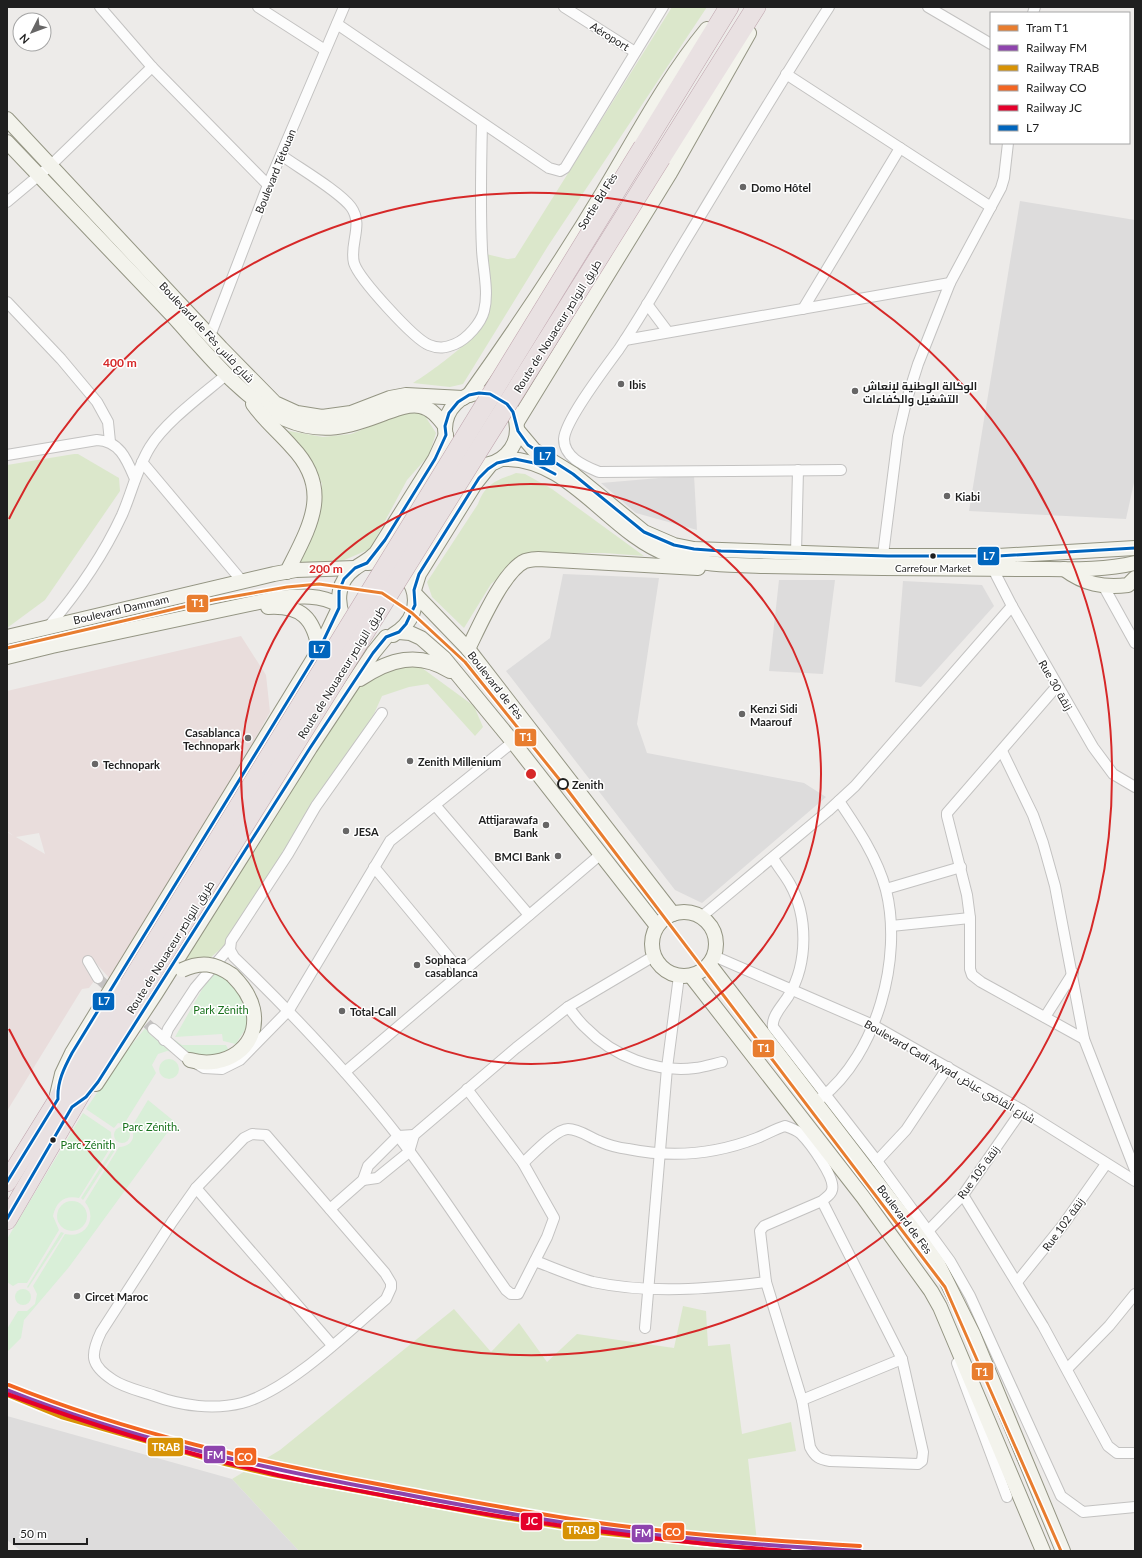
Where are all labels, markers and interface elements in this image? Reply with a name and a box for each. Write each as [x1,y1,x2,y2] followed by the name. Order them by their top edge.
[12,12,52,52] north arrow
[990,12,1130,144] legend
[588,19,632,53] street label: Aéroport
[1026,20,1069,35] text: Tram T1
[17,32,32,47] text: N
[1026,40,1087,55] text: Railway FM
[1026,60,1100,75] text: Railway TRAB
[1026,80,1087,95] text: Railway CO
[1026,100,1082,115] text: Railway JC
[1026,120,1039,135] text: L7
[252,127,298,215] street label: Boulevard Tétouan
[575,170,620,232] street label: Sortie Bd Fès
[751,181,811,194] place label: Domo Hôtel
[738,182,748,192] marker: Domo Hôtel
[511,257,604,395] street label: Route de Nouaceur طريق النواصر
[156,279,257,386] street label: Boulevard de Fès شارع فاس
[103,355,137,370] text: 400 m
[629,378,646,391] place label: Ibis
[616,379,626,389] marker: Ibis
[863,379,977,407] place label: الوكالة الوطنية لإنعاش التشغيل والكفاءات
[850,386,860,396] marker: الوكالة الوطنية لإنعاش التشغيل والكفاءات
[533,446,556,466] line badge: L7
[539,449,551,462] text: L7
[955,490,980,503] place label: Kiabi
[942,491,952,501] marker: Kiabi
[977,546,1000,566] line badge: L7
[983,549,995,562] text: L7
[928,551,938,561] marker: Carrefour Market
[309,561,343,576] text: 200 m
[895,562,971,574] place label: Carrefour Market
[72,592,170,626] street label: Boulevard Dammam
[186,594,209,613] line badge: T1
[192,596,204,609] text: T1
[295,603,388,741] street label: Route de Nouaceur طريق النواصر
[308,640,331,659] line badge: L7
[313,642,325,655] text: L7
[465,648,527,722] street label: Boulevard de Fès
[1035,657,1076,713] street label: Rue 30 زنقة
[750,702,798,728] place label: Kenzi Sidi Maarouf
[737,709,747,719] marker: Kenzi Sidi Maarouf
[183,726,240,752] place label: Casablanca Technopark
[514,728,537,747] line badge: T1
[520,730,532,743] text: T1
[243,733,253,743] marker: Casablanca Technopark
[418,755,501,768] place label: Zenith Millenium
[405,756,415,766] marker: Zenith Millenium
[103,758,160,771] place label: Technopark
[90,759,100,769] marker: Technopark
[524,767,538,781] centre of rings
[557,778,569,790] marker: Zenith
[572,778,604,791] place label: Zenith
[477,813,538,839] place label: Attijarawafa Bank
[541,820,551,830] marker: Attijarawafa Bank
[354,825,379,838] place label: JESA
[341,826,351,836] marker: JESA
[494,850,550,863] place label: BMCI Bank
[553,851,563,861] marker: BMCI Bank
[124,878,217,1016] street label: Route de Nouaceur طريق النواصر
[425,953,478,979] place label: Sophaca casablanca
[412,960,422,970] marker: Sophaca casablanca
[92,992,115,1011] line badge: L7
[98,994,110,1007] text: L7
[193,1003,249,1016] park label: Park Zénith
[350,1005,397,1018] place label: Total-Call
[337,1006,347,1016] marker: Total-Call
[861,1017,1038,1127] street label: Boulevard Cadi Ayyad شارع القاضي عياض
[752,1039,775,1058] line badge: T1
[758,1041,770,1054] text: T1
[122,1120,180,1133] park label: Parc Zénith.
[48,1135,58,1145] unlabelled marker
[61,1138,115,1151] park label: Parc Zénith
[954,1143,1003,1202] street label: Rue 105 زنقة
[875,1182,935,1256] street label: Boulevard de Fès
[1039,1195,1088,1254] street label: Rue 102 زنقة
[85,1290,149,1303] place label: Circet Maroc
[72,1291,82,1301] marker: Circet Maroc
[971,1362,994,1381] line badge: T1
[976,1365,988,1378] text: T1
[147,1437,184,1457] line badge: TRAB
[152,1440,180,1453] text: TRAB
[203,1445,226,1464] line badge: FM
[234,1447,257,1466] line badge: CO
[207,1448,223,1461] text: FM
[237,1450,253,1463] text: CO
[520,1512,543,1531] line badge: JC
[526,1514,539,1527] text: JC
[14,1520,87,1546] scale bar
[562,1521,600,1540] line badge: TRAB
[662,1522,685,1541] line badge: CO
[567,1523,595,1536] text: TRAB
[631,1524,654,1543] line badge: FM
[665,1525,681,1538] text: CO
[20,1526,47,1541] text: 50 m
[635,1526,651,1539] text: FM

